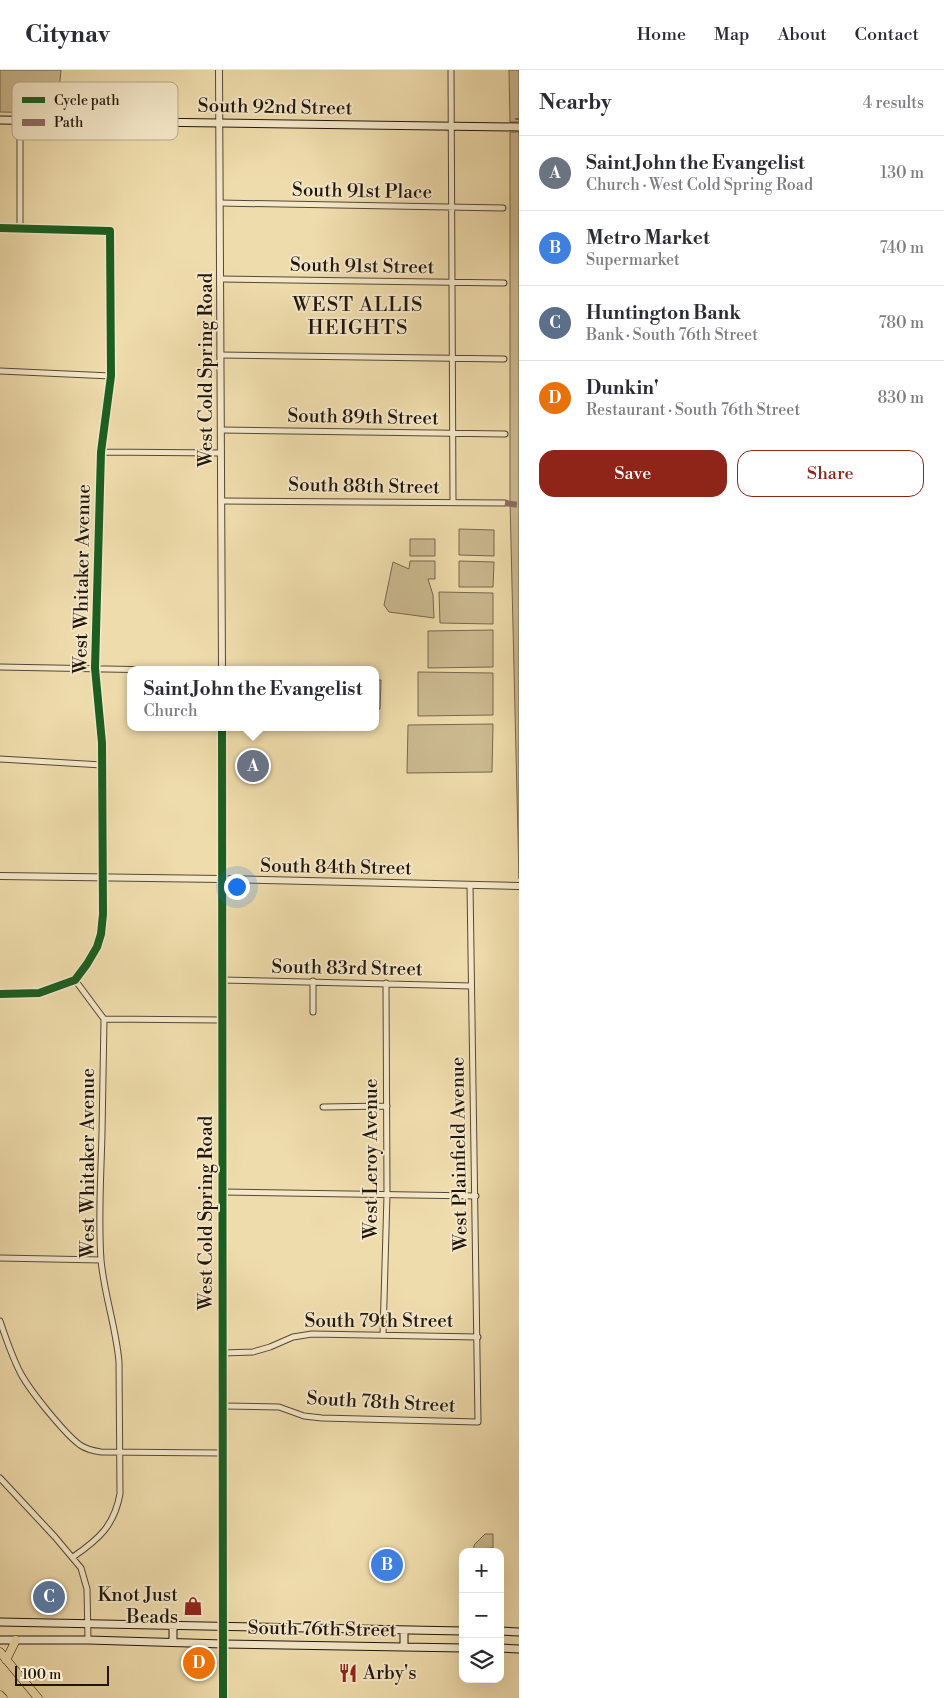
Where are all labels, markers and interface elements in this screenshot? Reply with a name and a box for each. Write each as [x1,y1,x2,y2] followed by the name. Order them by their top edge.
[25,20,110,50] text: Citynav
[637,23,686,46] text: Home
[714,23,750,46] text: Map
[778,23,827,46] text: About
[855,23,919,46] text: Contact
[12,82,178,140] legend
[539,90,612,116] text: Nearby
[54,92,120,110] text: Cycle path
[863,93,924,113] text: 4 results
[198,94,353,120] street label: South 92nd Street
[54,114,84,132] text: Path
[586,151,805,175] text: Saint John the Evangelist
[549,163,561,183] text: A
[880,163,924,183] text: 130 m
[586,175,813,195] text: Church · West Cold Spring Road
[292,178,432,204] street label: South 91st Place
[586,226,710,250] text: Metro Market
[549,238,561,258] text: B
[879,238,924,258] text: 740 m
[586,250,680,270] text: Supermarket
[290,253,435,279] street label: South 91st Street
[194,272,218,468] street label: West Cold Spring Road
[292,293,423,341] district label: WEST ALLIS HEIGHTS
[586,301,741,325] text: Huntington Bank
[549,313,561,333] text: C
[879,313,924,333] text: 780 m
[586,325,758,345] text: Bank · South 76th Street
[586,376,659,400] text: Dunkin'
[549,388,561,408] text: D
[877,388,924,408] text: 830 m
[586,400,800,420] text: Restaurant · South 76th Street
[287,404,439,430] street label: South 89th Street
[539,450,727,497] button: Save
[737,450,924,497] button: Share
[288,473,440,499] street label: South 88th Street
[68,484,96,675] street label: West Whitaker Avenue
[127,666,379,731] popup
[144,677,362,701] text: Saint John the Evangelist
[144,701,197,721] text: Church
[237,747,269,785] pin: A
[260,854,412,880] street label: South 84th Street
[224,874,250,900] your location
[271,955,423,981] street label: South 83rd Street
[445,1056,473,1253] street label: West Plainfield Avenue
[76,1068,100,1259] street label: West Whitaker Avenue
[359,1079,383,1240] street label: West Leroy Avenue
[194,1115,218,1311] street label: West Cold Spring Road
[304,1309,454,1333] street label: South 79th Street
[306,1386,456,1418] street label: South 78th Street
[371,1546,403,1584] pin: B
[459,1548,504,1683] map controls
[459,1548,504,1593] button: +
[33,1578,65,1616] pin: C
[97,1583,178,1629] place label: Knot Just Beads
[459,1593,504,1638] button: −
[182,1595,204,1617] shop icon: Knot Just Beads
[247,1616,397,1642] street label: South 76th Street
[459,1638,504,1683] button: layers
[183,1644,215,1682] pin: D
[362,1661,417,1685] place label: Arby's
[337,1662,359,1684] restaurant icon: Arby's
[15,1663,109,1686] scale bar
[22,1666,61,1684] text: 100 m

